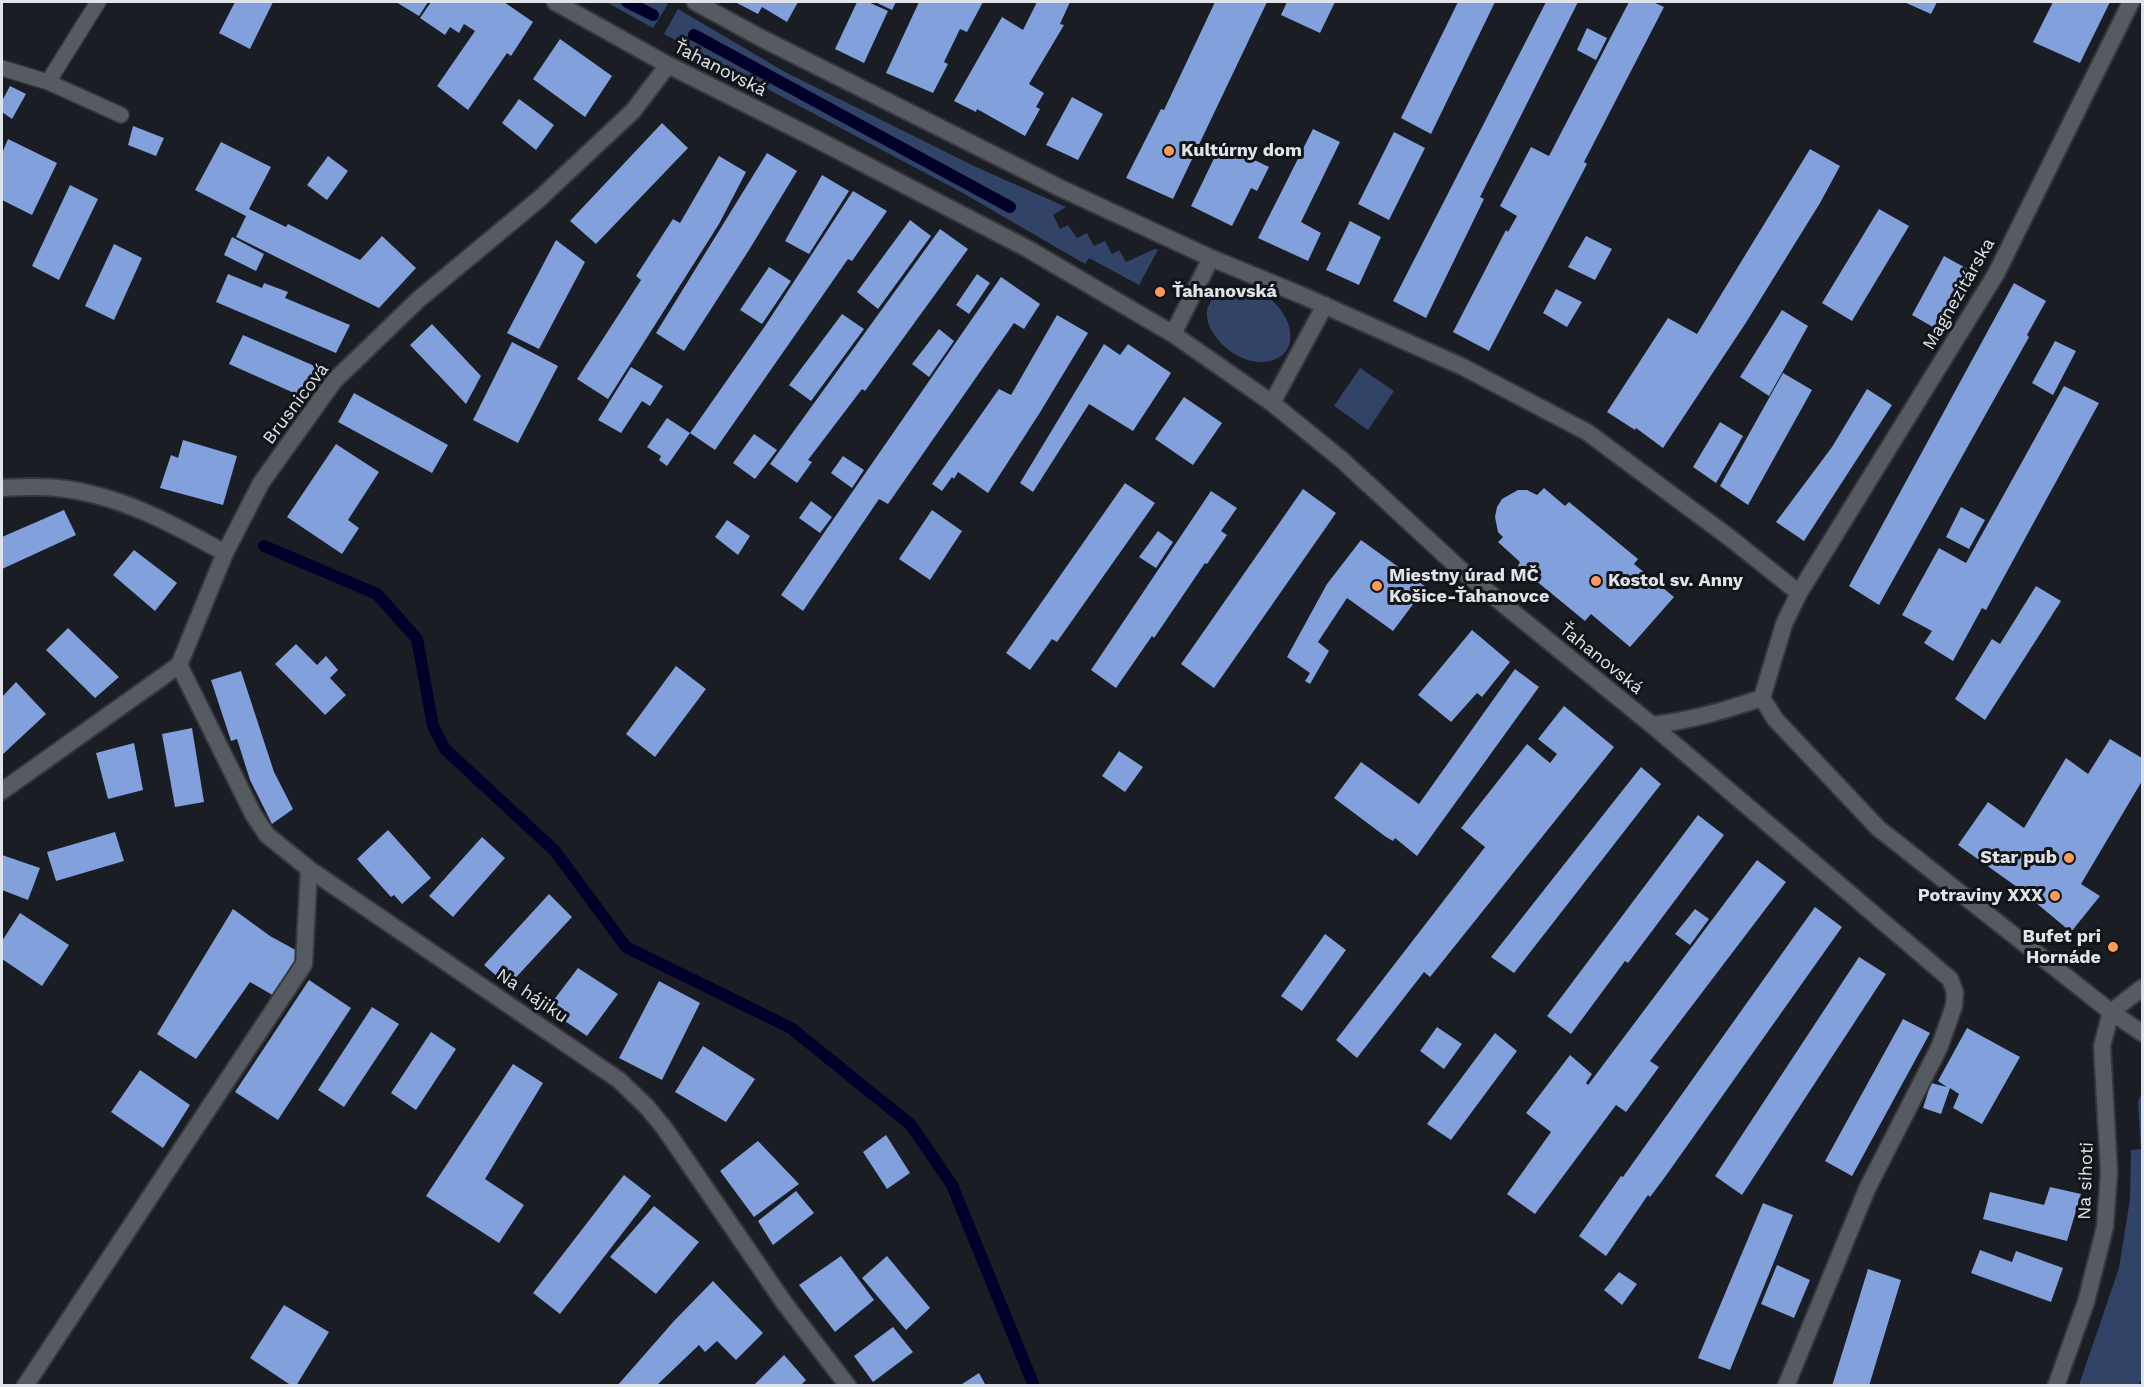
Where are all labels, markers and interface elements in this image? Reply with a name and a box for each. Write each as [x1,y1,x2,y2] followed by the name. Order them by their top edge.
[670,36,770,102] street label: Ťahanovská
[1181,140,1302,162] place label: Kultúrny dom
[1162,144,1176,158] marker: Kultúrny dom
[1918,234,2000,354] street label: Magnezitárska
[1172,281,1277,303] place label: Ťahanovská
[1153,285,1167,299] marker: Ťahanovská
[259,359,333,449] street label: Brusnicová
[1389,565,1549,608] place label: Miestny úrad MČ Košice-Ťahanovce
[1608,570,1743,592] place label: Kostol sv. Anny
[1589,574,1603,588] marker: Kostol sv. Anny
[1370,579,1384,593] marker: Miestny úrad MČ Košice-Ťahanovce
[1555,619,1647,699] street label: Ťahanovská
[1980,847,2057,869] place label: Star pub
[2062,851,2076,865] marker: Star pub
[1918,885,2043,907] place label: Potraviny XXX
[2048,889,2062,903] marker: Potraviny XXX
[2023,926,2101,968] place label: Bufet pri Hornáde
[2106,940,2120,954] marker: Bufet pri Hornáde
[492,964,572,1028] street label: Na hájiku
[2074,1142,2098,1220] street label: Na sihoti

